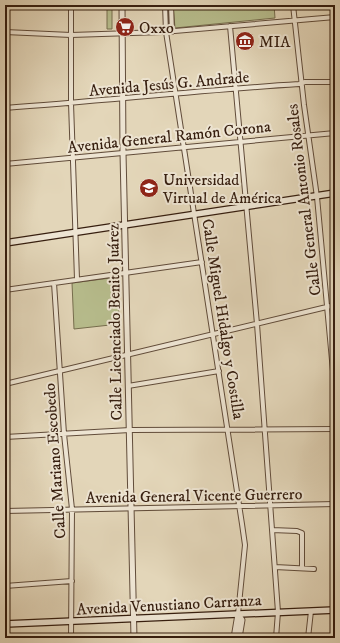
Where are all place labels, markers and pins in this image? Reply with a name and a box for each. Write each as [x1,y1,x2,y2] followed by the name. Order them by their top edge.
[114,16,136,38] supermarket icon: Oxxo
[139,18,174,38] place label: Oxxo
[234,30,256,52] museum icon: MIA
[259,32,291,52] place label: MIA
[162,170,282,208] place label: Universidad Virtual de América
[138,177,160,199] school or university icon: Universidad Virtual de América

